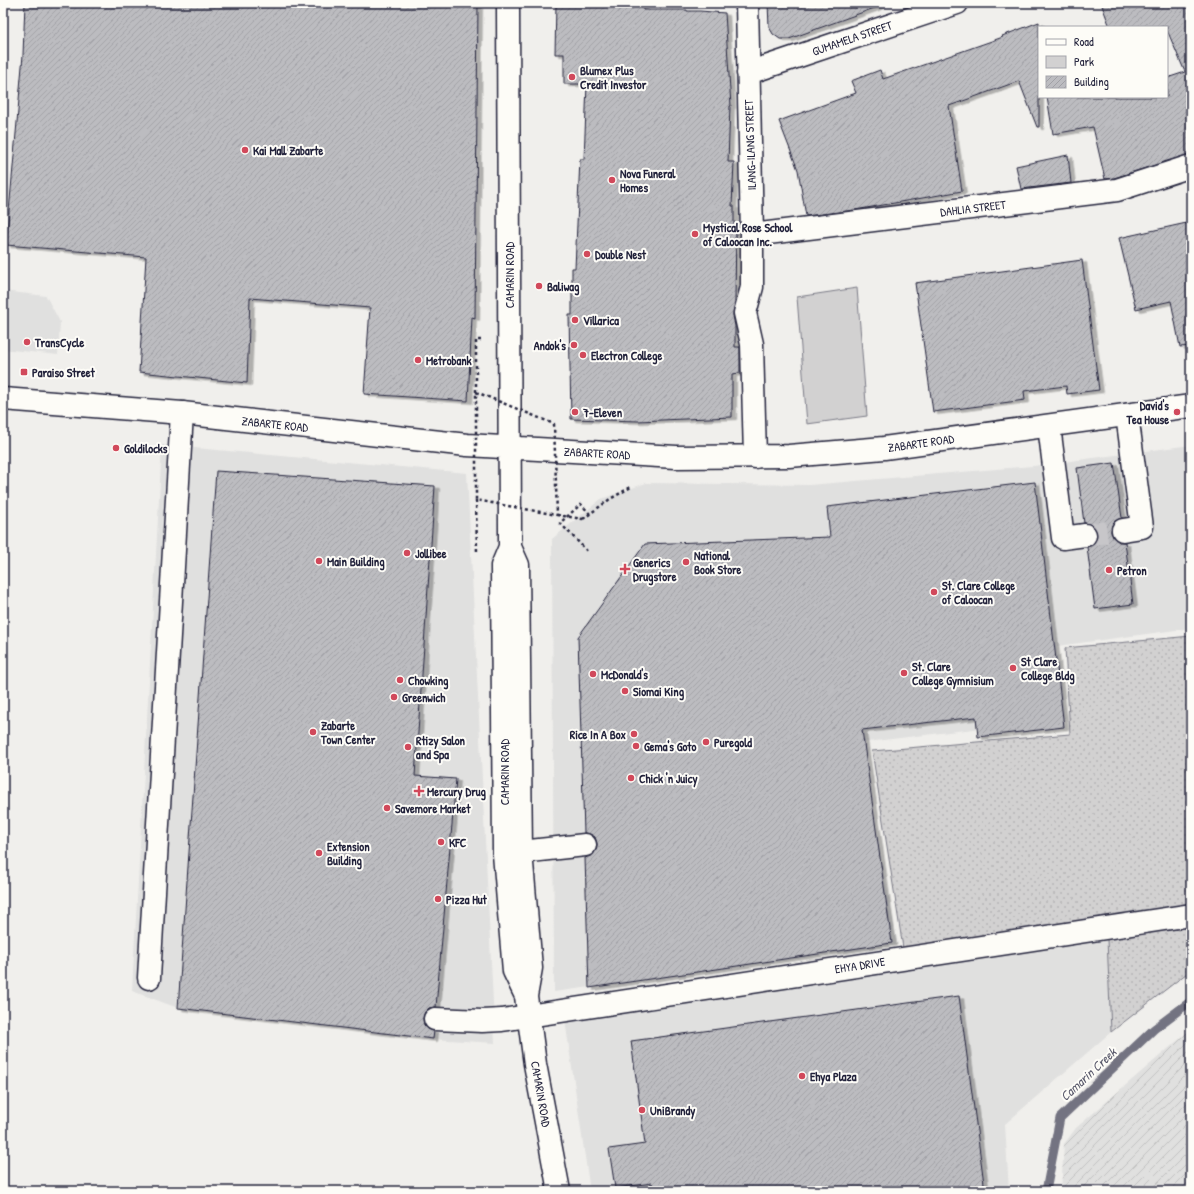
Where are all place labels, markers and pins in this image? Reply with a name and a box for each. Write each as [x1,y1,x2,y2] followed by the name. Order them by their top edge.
[580,62,647,93] place label: Blumex Plus Credit Investor
[567,72,577,82] marker: Blumex Plus Credit Investor
[253,142,323,159] place label: Kai Mall Zabarte
[240,145,250,155] marker: Kai Mall Zabarte
[620,165,676,196] place label: Nova Funeral Homes
[607,175,617,185] marker: Nova Funeral Homes
[703,219,793,250] place label: Mystical Rose School of Caloocan Inc.
[690,229,700,239] marker: Mystical Rose School of Caloocan Inc.
[595,246,647,263] place label: Double Nest
[582,249,592,259] marker: Double Nest
[547,278,580,296] place label: Baliwag
[534,281,544,291] marker: Baliwag
[583,312,619,329] place label: Villarica
[570,315,580,325] marker: Villarica
[34,334,84,352] place label: TransCycle
[22,337,32,347] marker: TransCycle
[534,337,566,354] place label: Andok's
[569,340,579,350] marker: Andok's
[591,347,662,365] place label: Electron College
[578,350,588,360] marker: Electron College
[426,352,472,369] place label: Metrobank
[413,355,423,365] marker: Metrobank
[32,364,96,381] place label: Paraiso Street
[19,367,29,377] marker: Paraiso Street
[1125,397,1169,428] place label: David's Tea House
[582,404,623,421] place label: 7-Eleven
[570,407,580,417] marker: 7-Eleven
[1172,407,1182,417] marker: David's Tea House
[124,440,168,457] place label: Goldilocks
[111,443,121,453] marker: Goldilocks
[415,545,447,562] place label: Jollibee
[694,547,742,578] place label: National Book Store
[402,548,412,558] marker: Jollibee
[327,553,385,571] place label: Main Building
[633,554,677,586] place label: Generics Drugstore
[314,556,324,566] marker: Main Building
[681,557,691,567] marker: National Book Store
[1117,562,1147,579] place label: Petron
[620,564,630,574] marker: Generics Drugstore
[1104,565,1114,575] marker: Petron
[942,577,1015,608] place label: St. Clare College of Caloocan
[929,587,939,597] marker: St. Clare College of Caloocan
[1021,653,1075,685] place label: St Clare College Bldg
[912,658,994,690] place label: St. Clare College Gymnisium
[1008,663,1018,673] marker: St Clare College Bldg
[601,666,648,683] place label: McDonald's
[899,668,909,678] marker: St. Clare College Gymnisium
[588,669,598,679] marker: McDonald's
[408,672,449,690] place label: Chowking
[395,675,405,685] marker: Chowking
[633,683,685,701] place label: Siomai King
[620,686,630,696] marker: Siomai King
[402,689,446,706] place label: Greenwich
[389,692,399,702] marker: Greenwich
[320,717,376,748] place label: Zabarte Town Center
[570,726,627,743] place label: Rice In A Box
[308,727,318,737] marker: Zabarte Town Center
[629,729,639,739] marker: Rice In A Box
[416,732,465,764] place label: Rtizy Salon and Spa
[714,734,752,752] place label: Puregold
[701,737,711,747] marker: Puregold
[644,738,696,755] place label: Gema's Goto
[631,741,641,751] marker: Gema's Goto
[403,742,413,752] marker: Rtizy Salon and Spa
[639,770,698,788] place label: Chick 'n Juicy
[626,773,636,783] marker: Chick 'n Juicy
[427,783,487,801] place label: Mercury Drug
[414,786,424,796] marker: Mercury Drug
[395,800,471,817] place label: Savemore Market
[382,803,392,813] marker: Savemore Market
[449,834,467,851] place label: KFC
[436,837,446,847] marker: KFC
[327,838,370,870] place label: Extension Building
[314,848,324,858] marker: Extension Building
[446,891,488,908] place label: Pizza Hut
[433,894,443,904] marker: Pizza Hut
[810,1068,857,1086] place label: Ehya Plaza
[797,1071,807,1081] marker: Ehya Plaza
[650,1102,695,1120] place label: UniBrandy
[637,1105,647,1115] marker: UniBrandy

